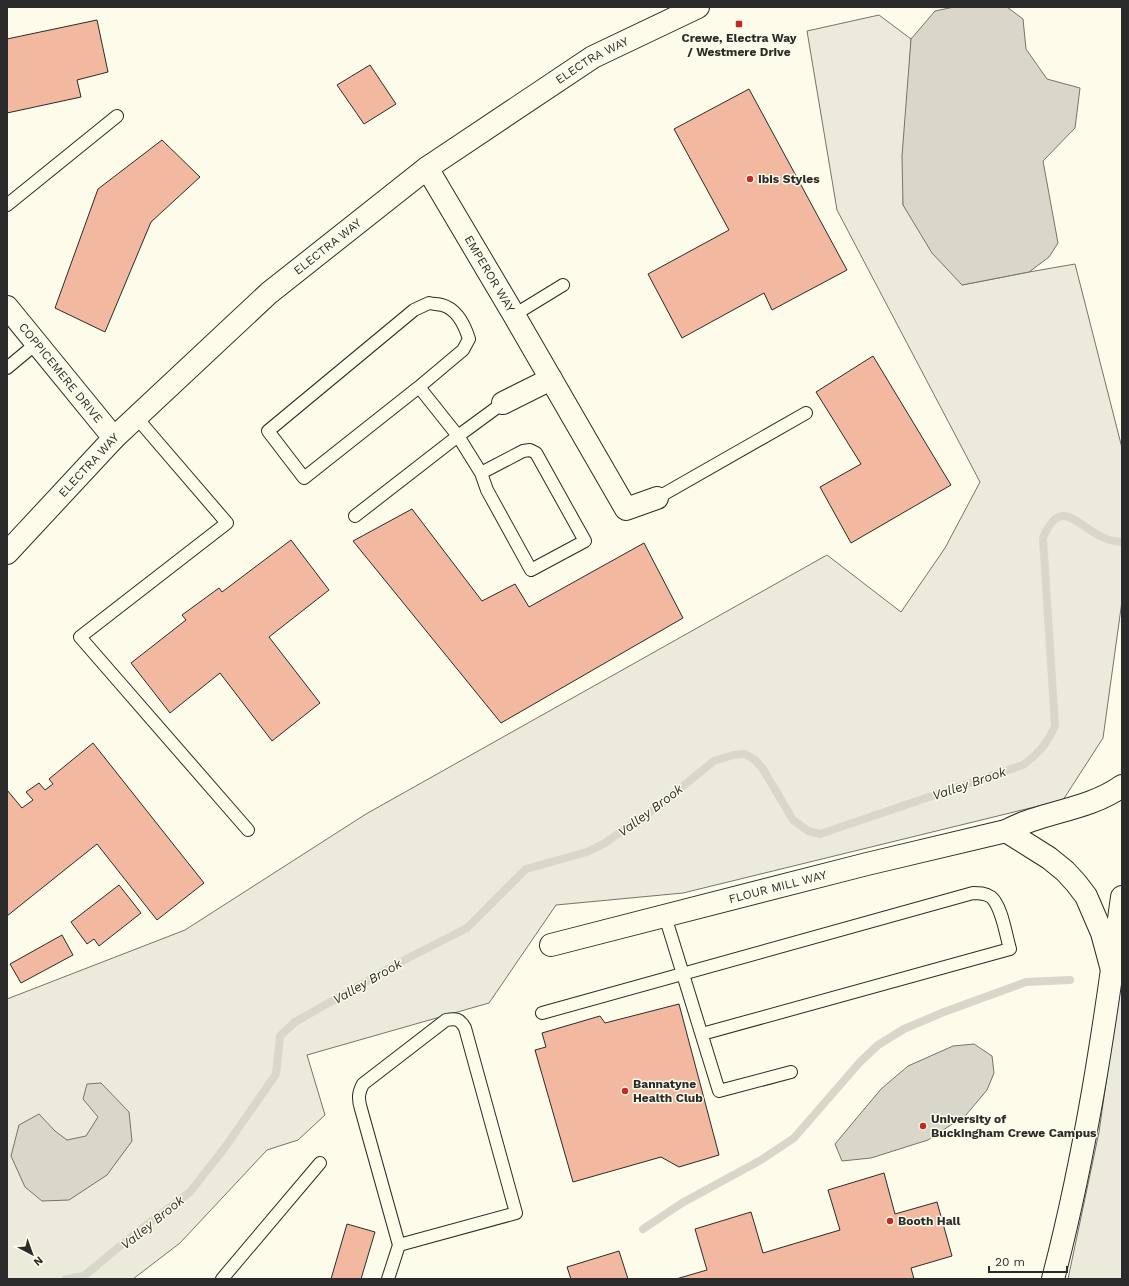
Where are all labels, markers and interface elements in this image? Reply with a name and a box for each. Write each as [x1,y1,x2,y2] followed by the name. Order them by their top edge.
[734,19,744,29] marker: Crewe, Electra Way / Westmere Drive
[682,31,797,59] place label: Crewe, Electra Way / Westmere Drive
[553,34,631,87] street label: ELECTRA WAY
[758,172,820,186] place label: Ibis Styles
[745,174,755,184] marker: Ibis Styles
[291,216,364,278] street label: ELECTRA WAY
[462,233,518,315] street label: EMPEROR WAY
[16,320,106,426] street label: COPPICEMERE DRIVE
[56,430,122,500] street label: ELECTRA WAY
[930,764,1009,803] water label: Valley Brook
[615,781,686,840] water label: Valley Brook
[727,868,828,906] street label: FLOUR MILL WAY
[330,955,405,1007] water label: Valley Brook
[633,1077,703,1105] place label: Bannatyne Health Club
[620,1086,630,1096] marker: Bannatyne Health Club
[931,1112,1097,1140] place label: University of Buckingham Crewe Campus
[918,1121,928,1131] marker: University of Buckingham Crewe Campus
[118,1192,188,1252] water label: Valley Brook
[898,1214,961,1228] place label: Booth Hall
[885,1216,895,1226] marker: Booth Hall
[12,1234,52,1274] north arrow
[989,1248,1067,1274] scale bar
[31,1254,46,1269] text: N
[995,1255,1025,1269] text: 20 m

